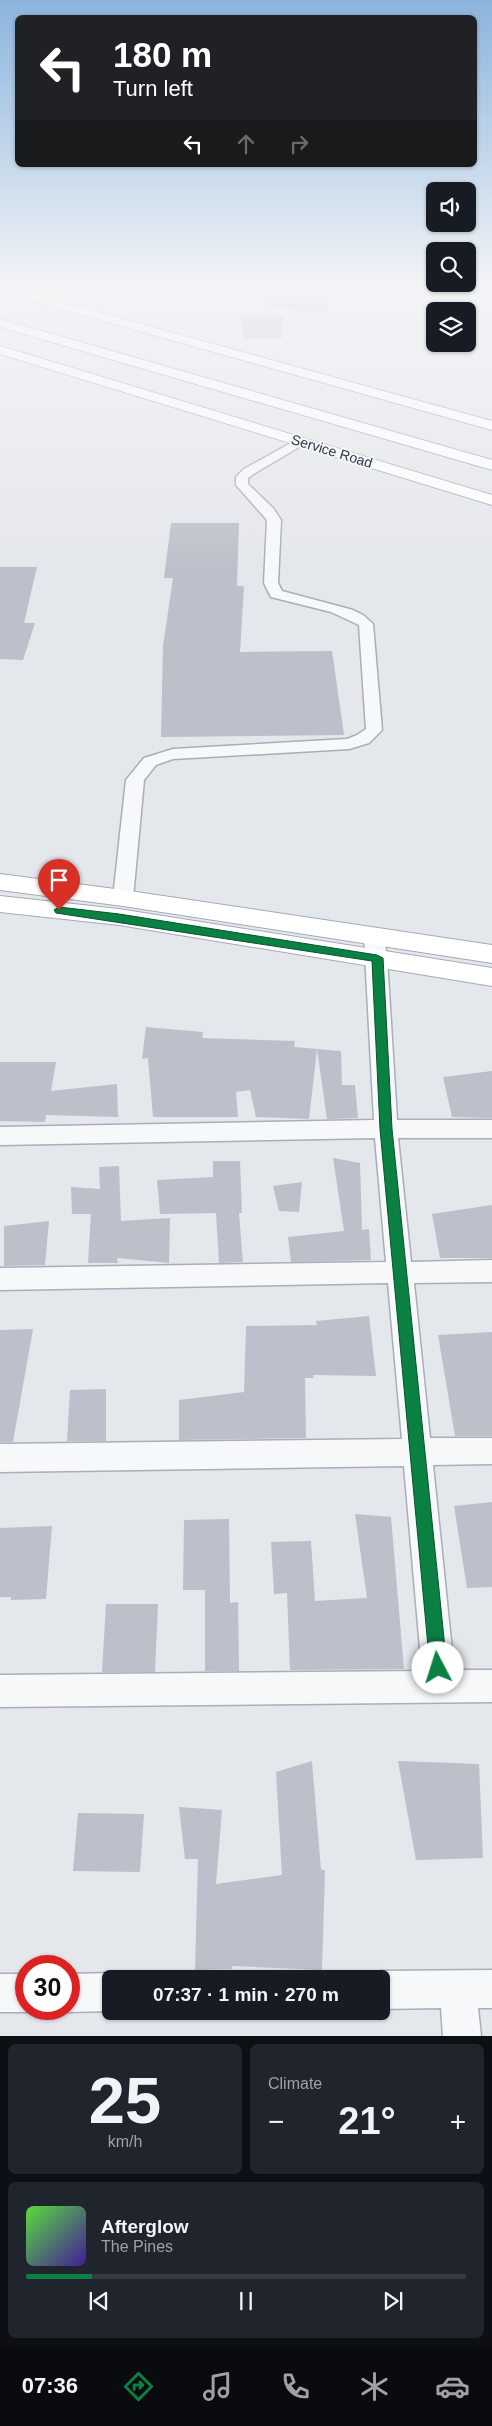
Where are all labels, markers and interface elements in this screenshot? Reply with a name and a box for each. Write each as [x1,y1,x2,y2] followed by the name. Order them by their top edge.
[30,35,95,100] icon: left
[113,35,212,74] text: 180 m
[113,76,193,101] text: Turn left
[179,130,207,158] icon: left
[232,130,260,158] icon: ahead
[285,130,313,158] icon: right
[426,182,476,352] map controls
[426,182,476,232] button: sound
[426,242,476,292] button: search
[426,302,476,352] button: layers
[289,431,375,471] street label: Service Road
[38,859,80,910] pin
[45,866,73,894] icon: arrive
[411,1641,463,1693] position arrow
[15,1955,80,2020] speed limit sign: 30
[153,1984,339,2005] text: 07:37 · 1 min · 270 m
[89,2064,161,2137] text: 25
[268,2075,322,2092] text: Climate
[338,2100,396,2142] text: 21°
[268,2106,284,2137] text: −
[450,2106,466,2137] text: +
[108,2133,142,2150] text: km/h
[101,2216,189,2237] text: Afterglow
[101,2238,173,2255] text: The Pines
[85,2287,113,2315] icon: previous
[232,2287,260,2315] icon: pause
[379,2287,407,2315] icon: next
[121,2369,156,2404] icon: directions
[200,2369,235,2404] icon: music
[278,2369,313,2404] icon: phone
[357,2369,392,2404] icon: climate
[435,2369,470,2404] icon: car
[22,2373,78,2398] text: 07:36

